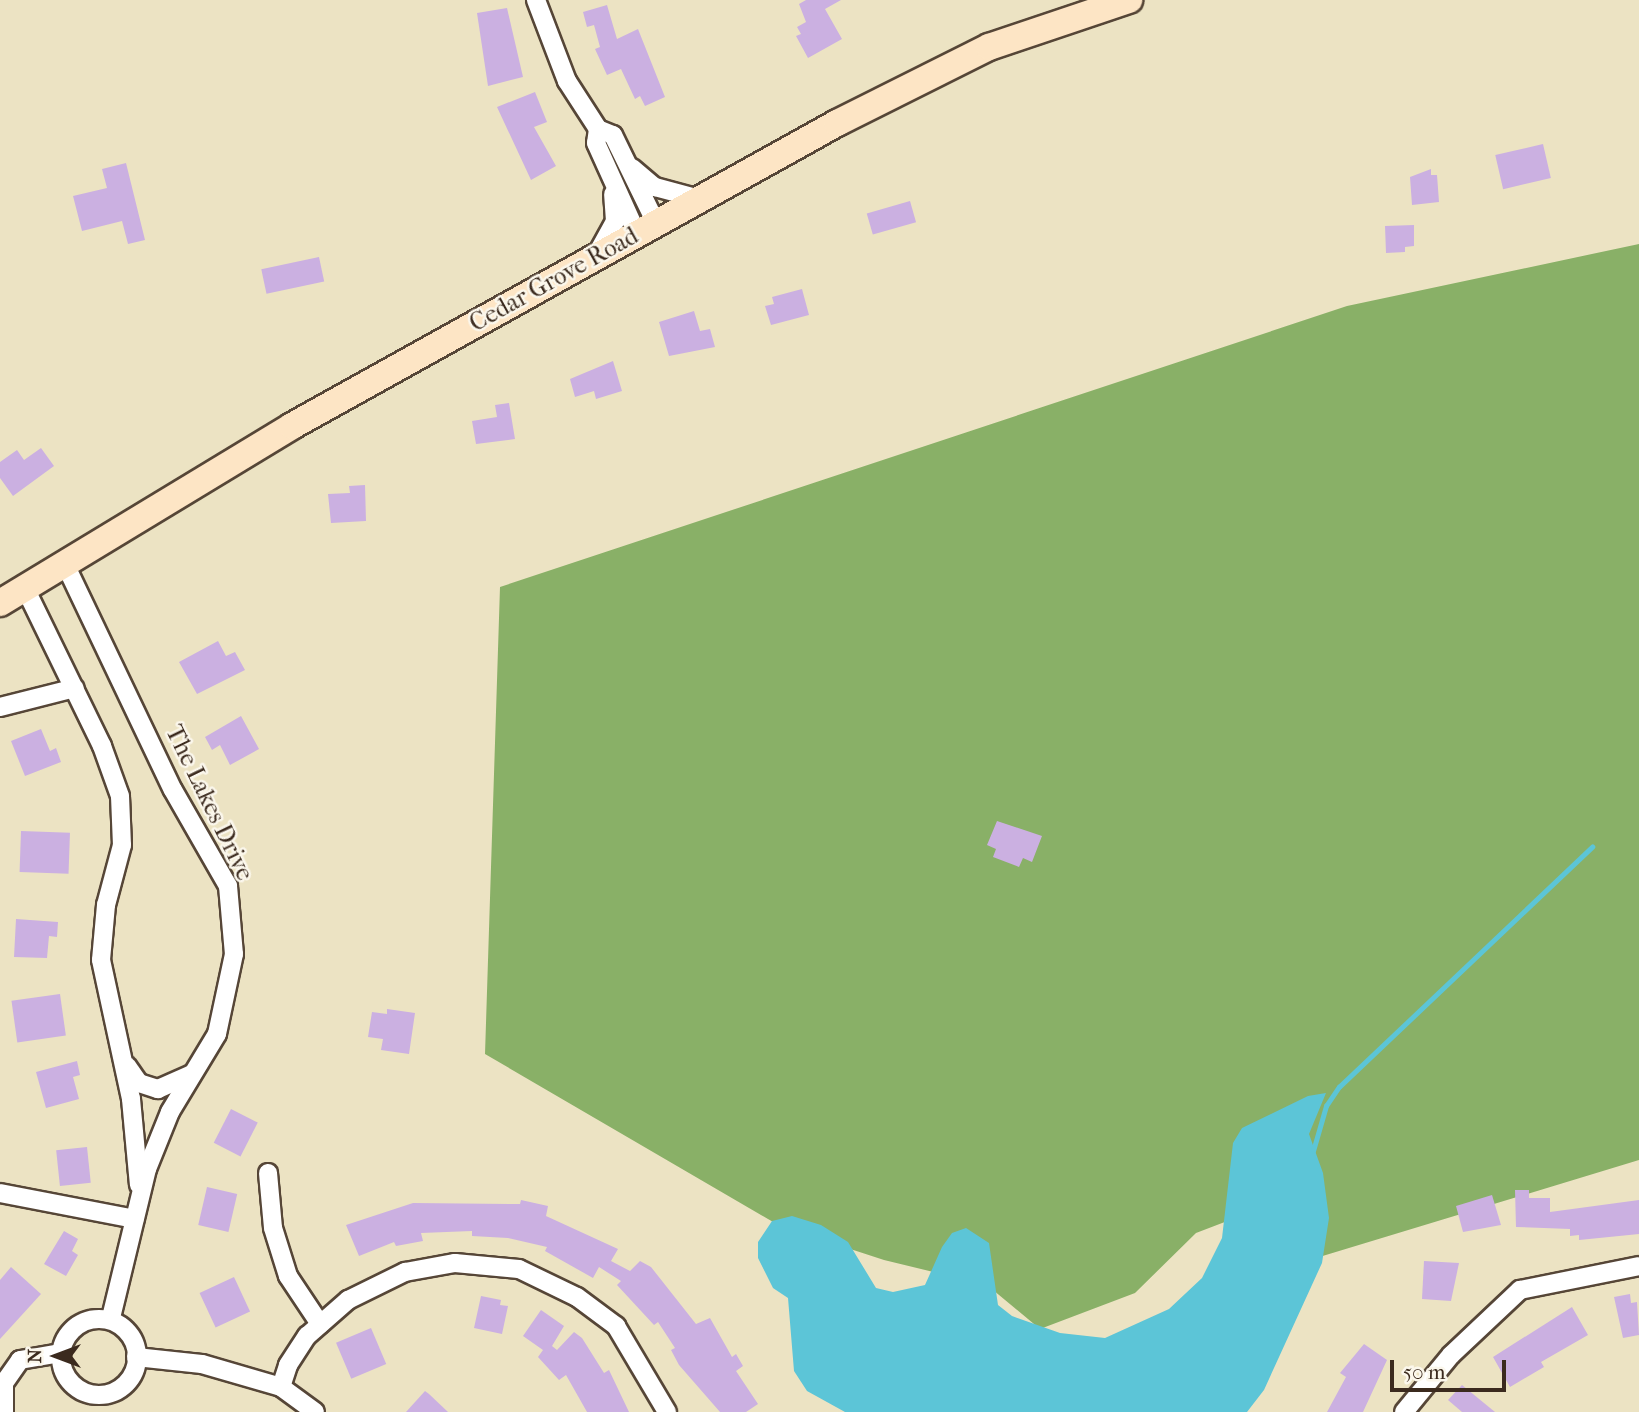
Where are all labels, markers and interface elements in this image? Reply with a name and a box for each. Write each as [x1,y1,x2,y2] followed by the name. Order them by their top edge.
[465,222,643,338] street label: Cedar Grove Road
[159,721,259,885] street label: The Lakes Drive
[21,1321,91,1391] north arrow
[1394,1346,1510,1390] scale bar
[24,1349,46,1363] text: N
[1403,1360,1446,1384] text: 50 m

